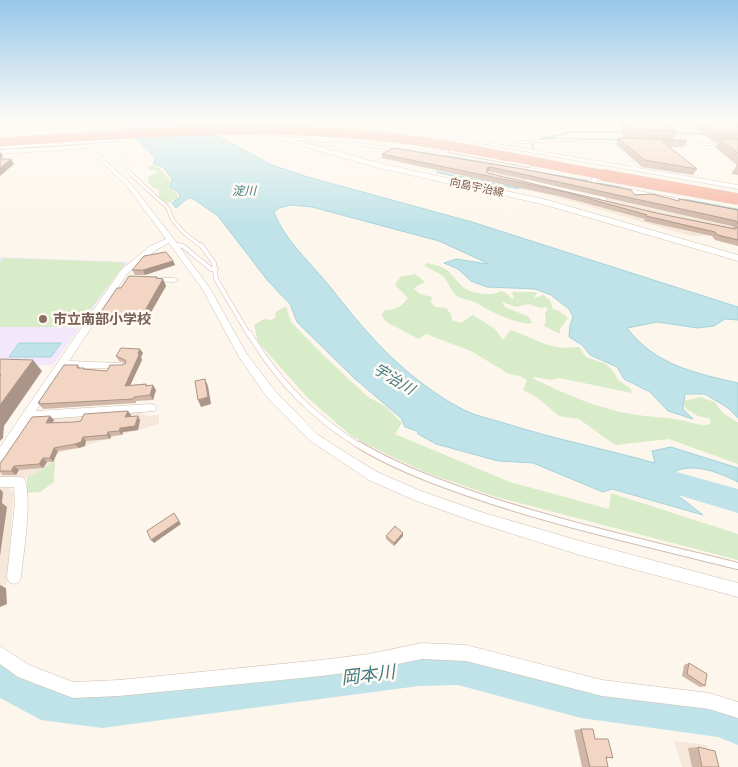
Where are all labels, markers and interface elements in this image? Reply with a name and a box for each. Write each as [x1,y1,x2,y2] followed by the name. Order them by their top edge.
[448,174,505,201] street label: 向島宇治線
[232,183,258,200] water label: 淀川
[53,310,151,330] place label: 市立南部小学校
[37,313,49,325] marker: 市立南部小学校
[369,359,420,401] water label: 宇治川
[340,660,398,691] water label: 岡本川

